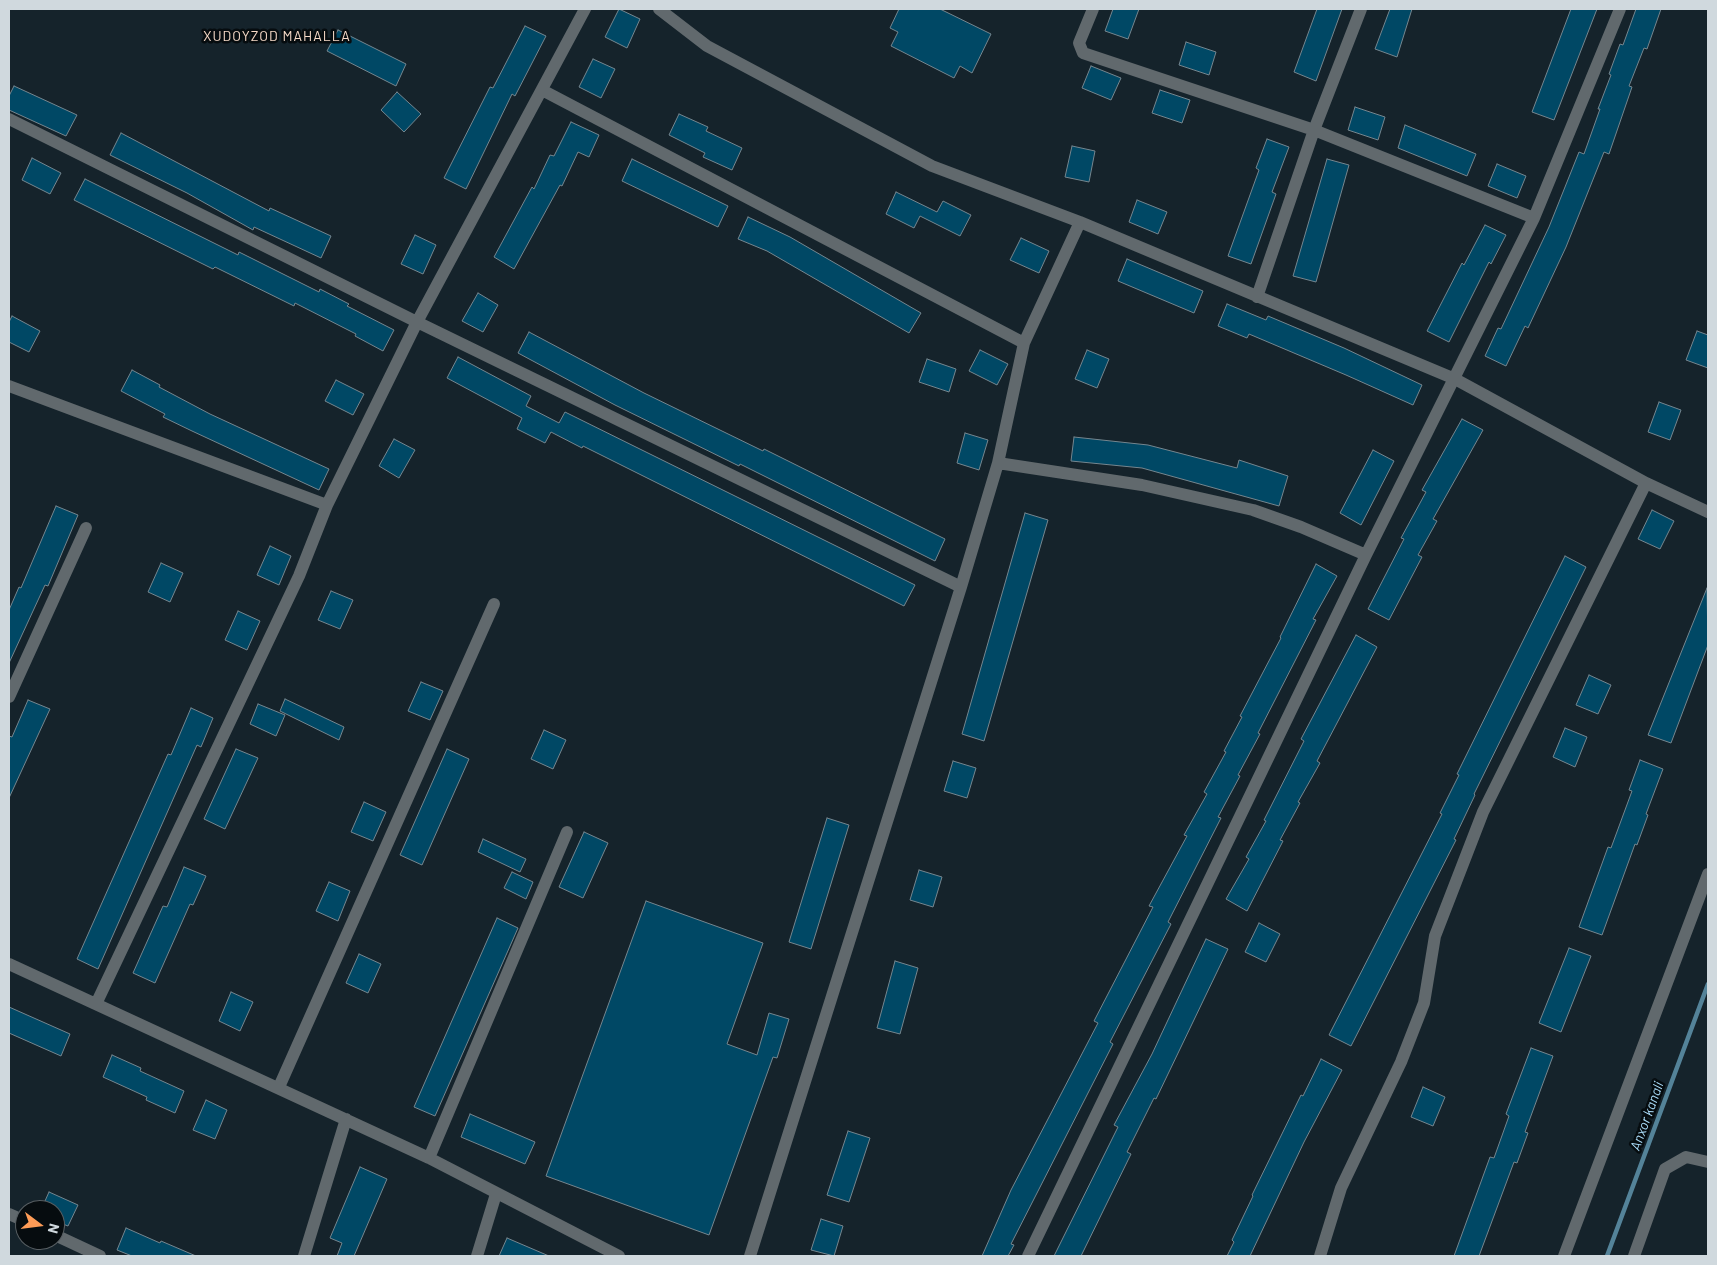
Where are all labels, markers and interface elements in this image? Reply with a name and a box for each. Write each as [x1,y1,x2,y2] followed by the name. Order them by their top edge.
[201,28,353,44] district label: XUDOYZOD MAHALLA
[1627,1079,1667,1153] water label: Anxor kanali
[15,1200,65,1250] north arrow
[45,1222,63,1235] text: N

